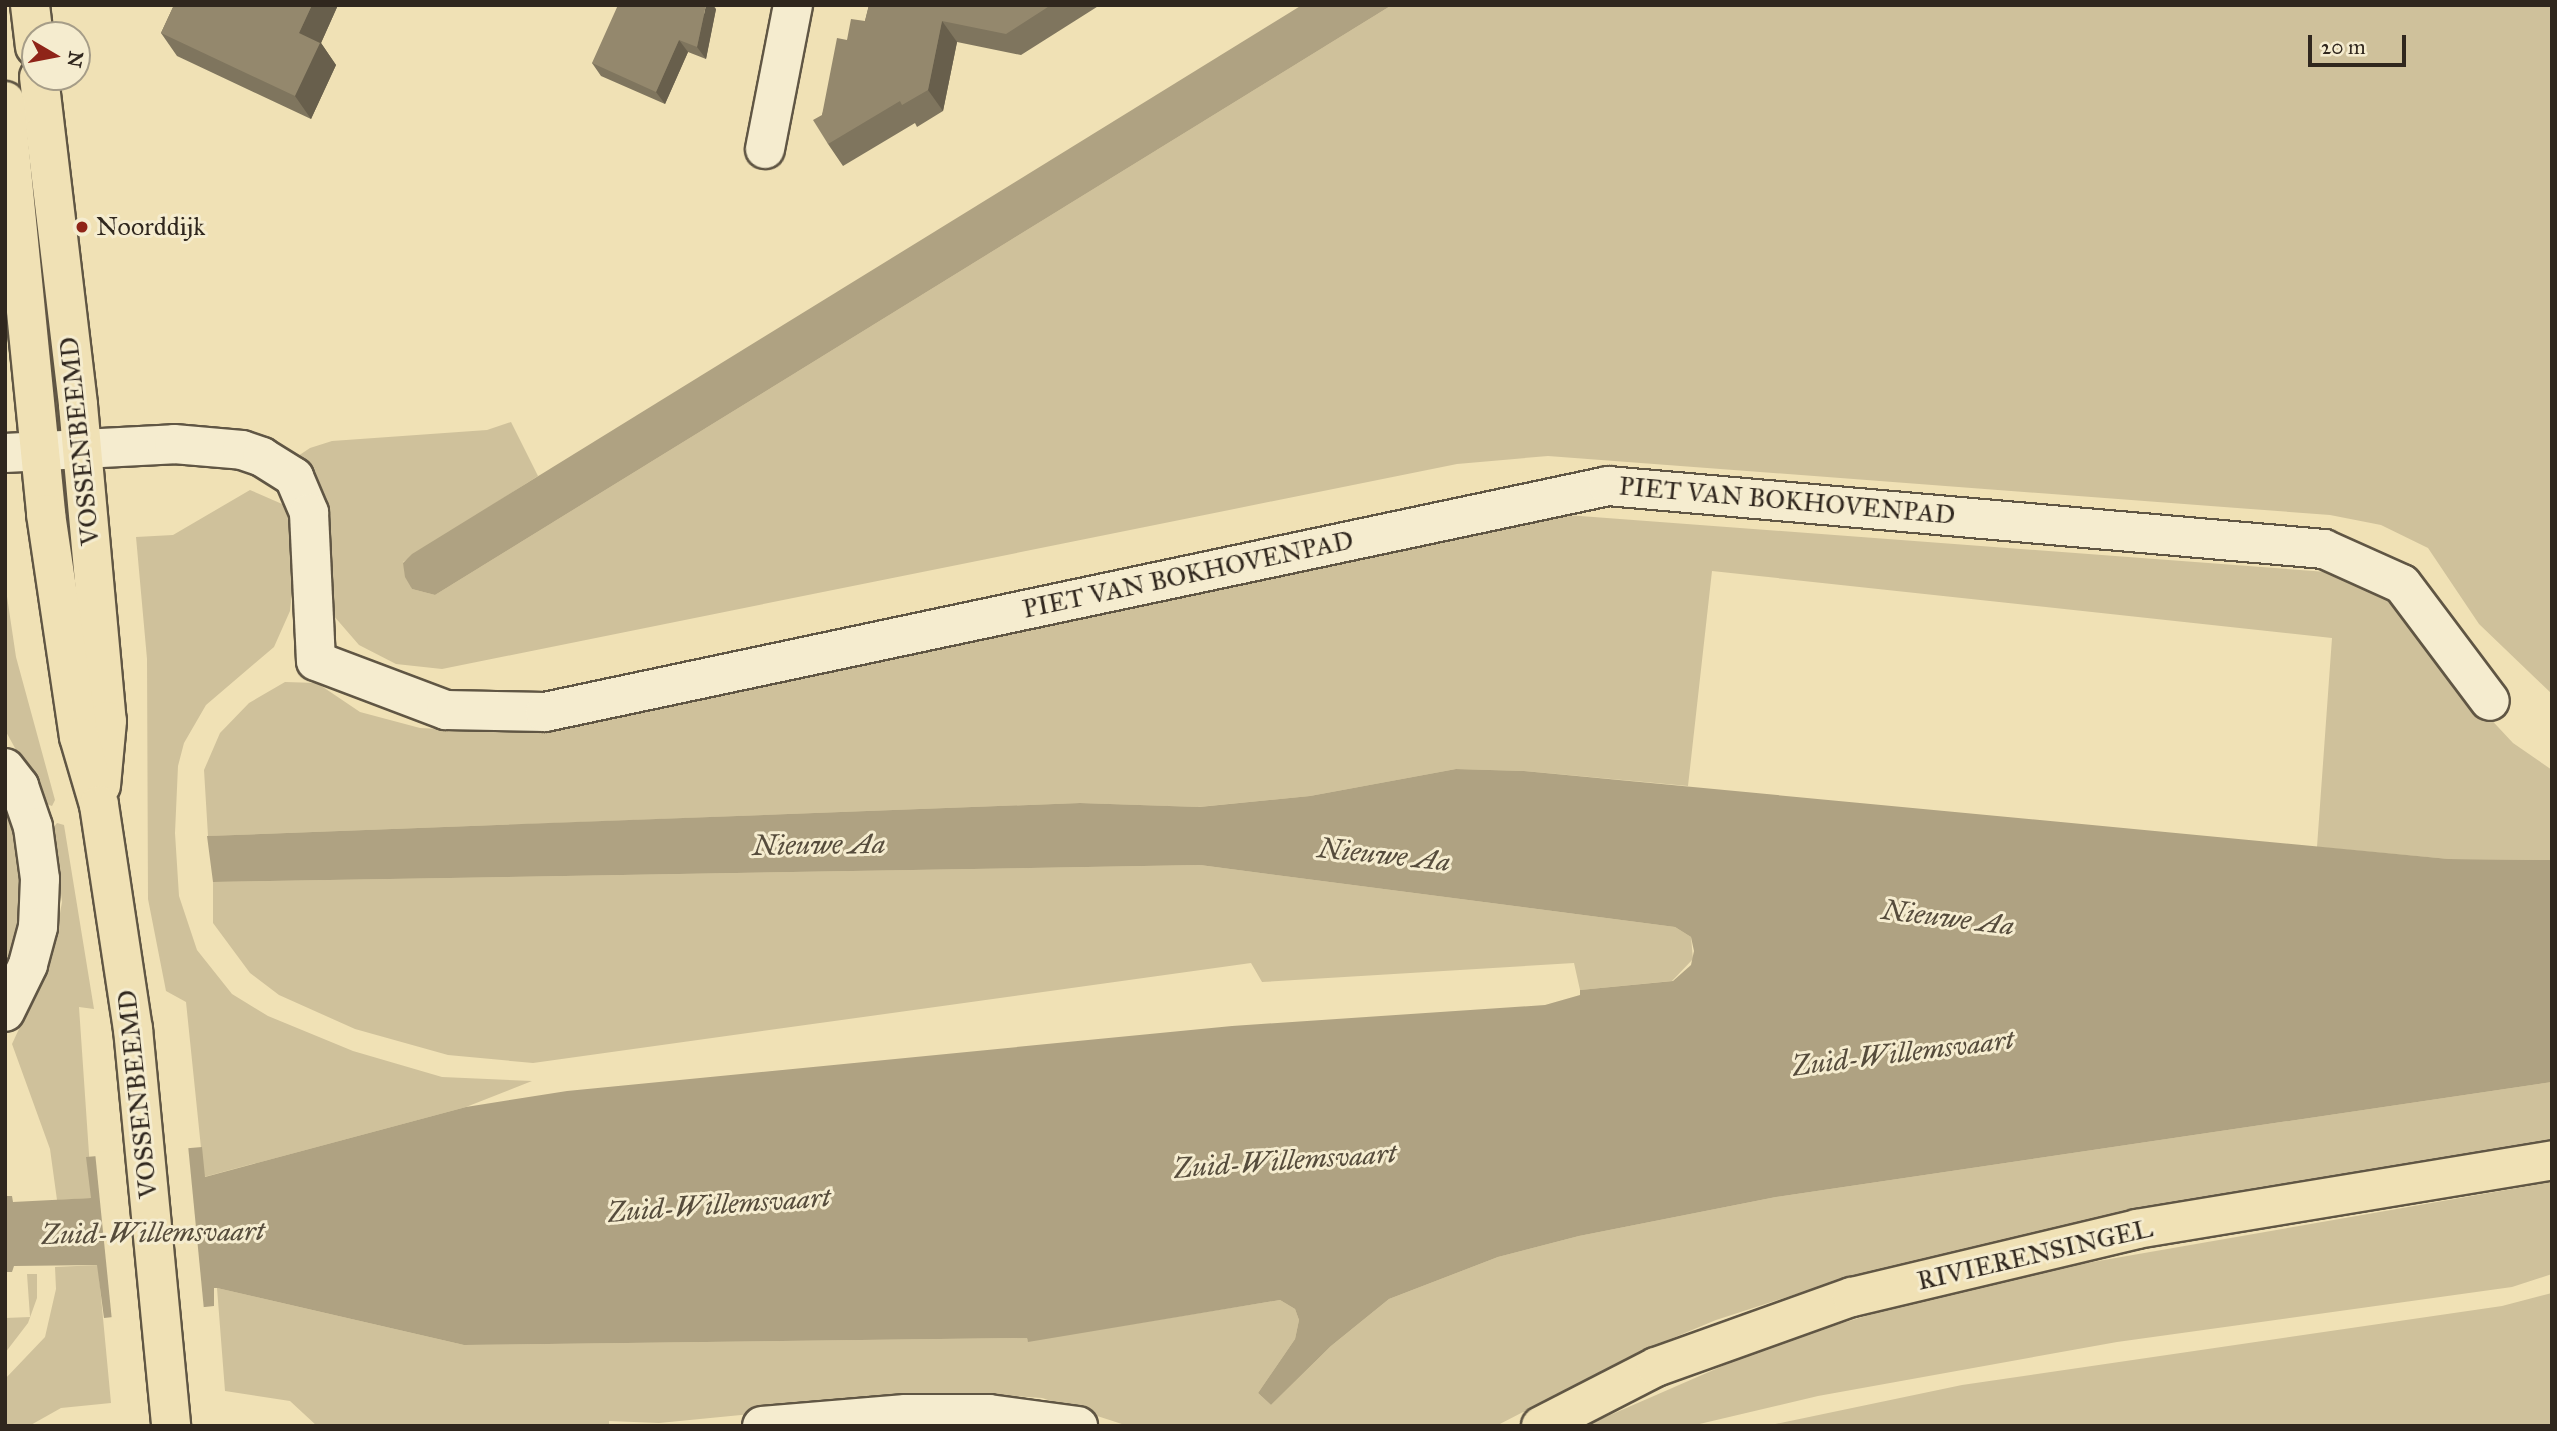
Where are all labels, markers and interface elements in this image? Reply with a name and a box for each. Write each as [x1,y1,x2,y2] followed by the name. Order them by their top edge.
[21,21,91,91] north arrow
[2312,21,2410,65] scale bar
[2321,34,2366,60] text: 20 m
[62,49,88,69] text: N
[96,211,205,243] place label: Noorddijk
[74,219,90,235] marker: Noorddijk
[54,335,106,547] street label: VOSSENBEEMD
[1618,471,1956,531] street label: PIET VAN BOKHOVENPAD
[1020,525,1356,625] street label: PIET VAN BOKHOVENPAD
[752,827,886,863] water label: Nieuwe Aa
[1316,831,1452,879] water label: Nieuwe Aa
[1880,893,2016,943] water label: Nieuwe Aa
[112,988,164,1200] street label: VOSSENBEEMD
[1790,1023,2016,1083] water label: Zuid-Willemsvaart
[1172,1136,1398,1186] water label: Zuid-Willemsvaart
[606,1180,832,1230] water label: Zuid-Willemsvaart
[1914,1213,2156,1297] street label: RIVIERENSINGEL
[41,1214,265,1252] water label: Zuid-Willemsvaart

